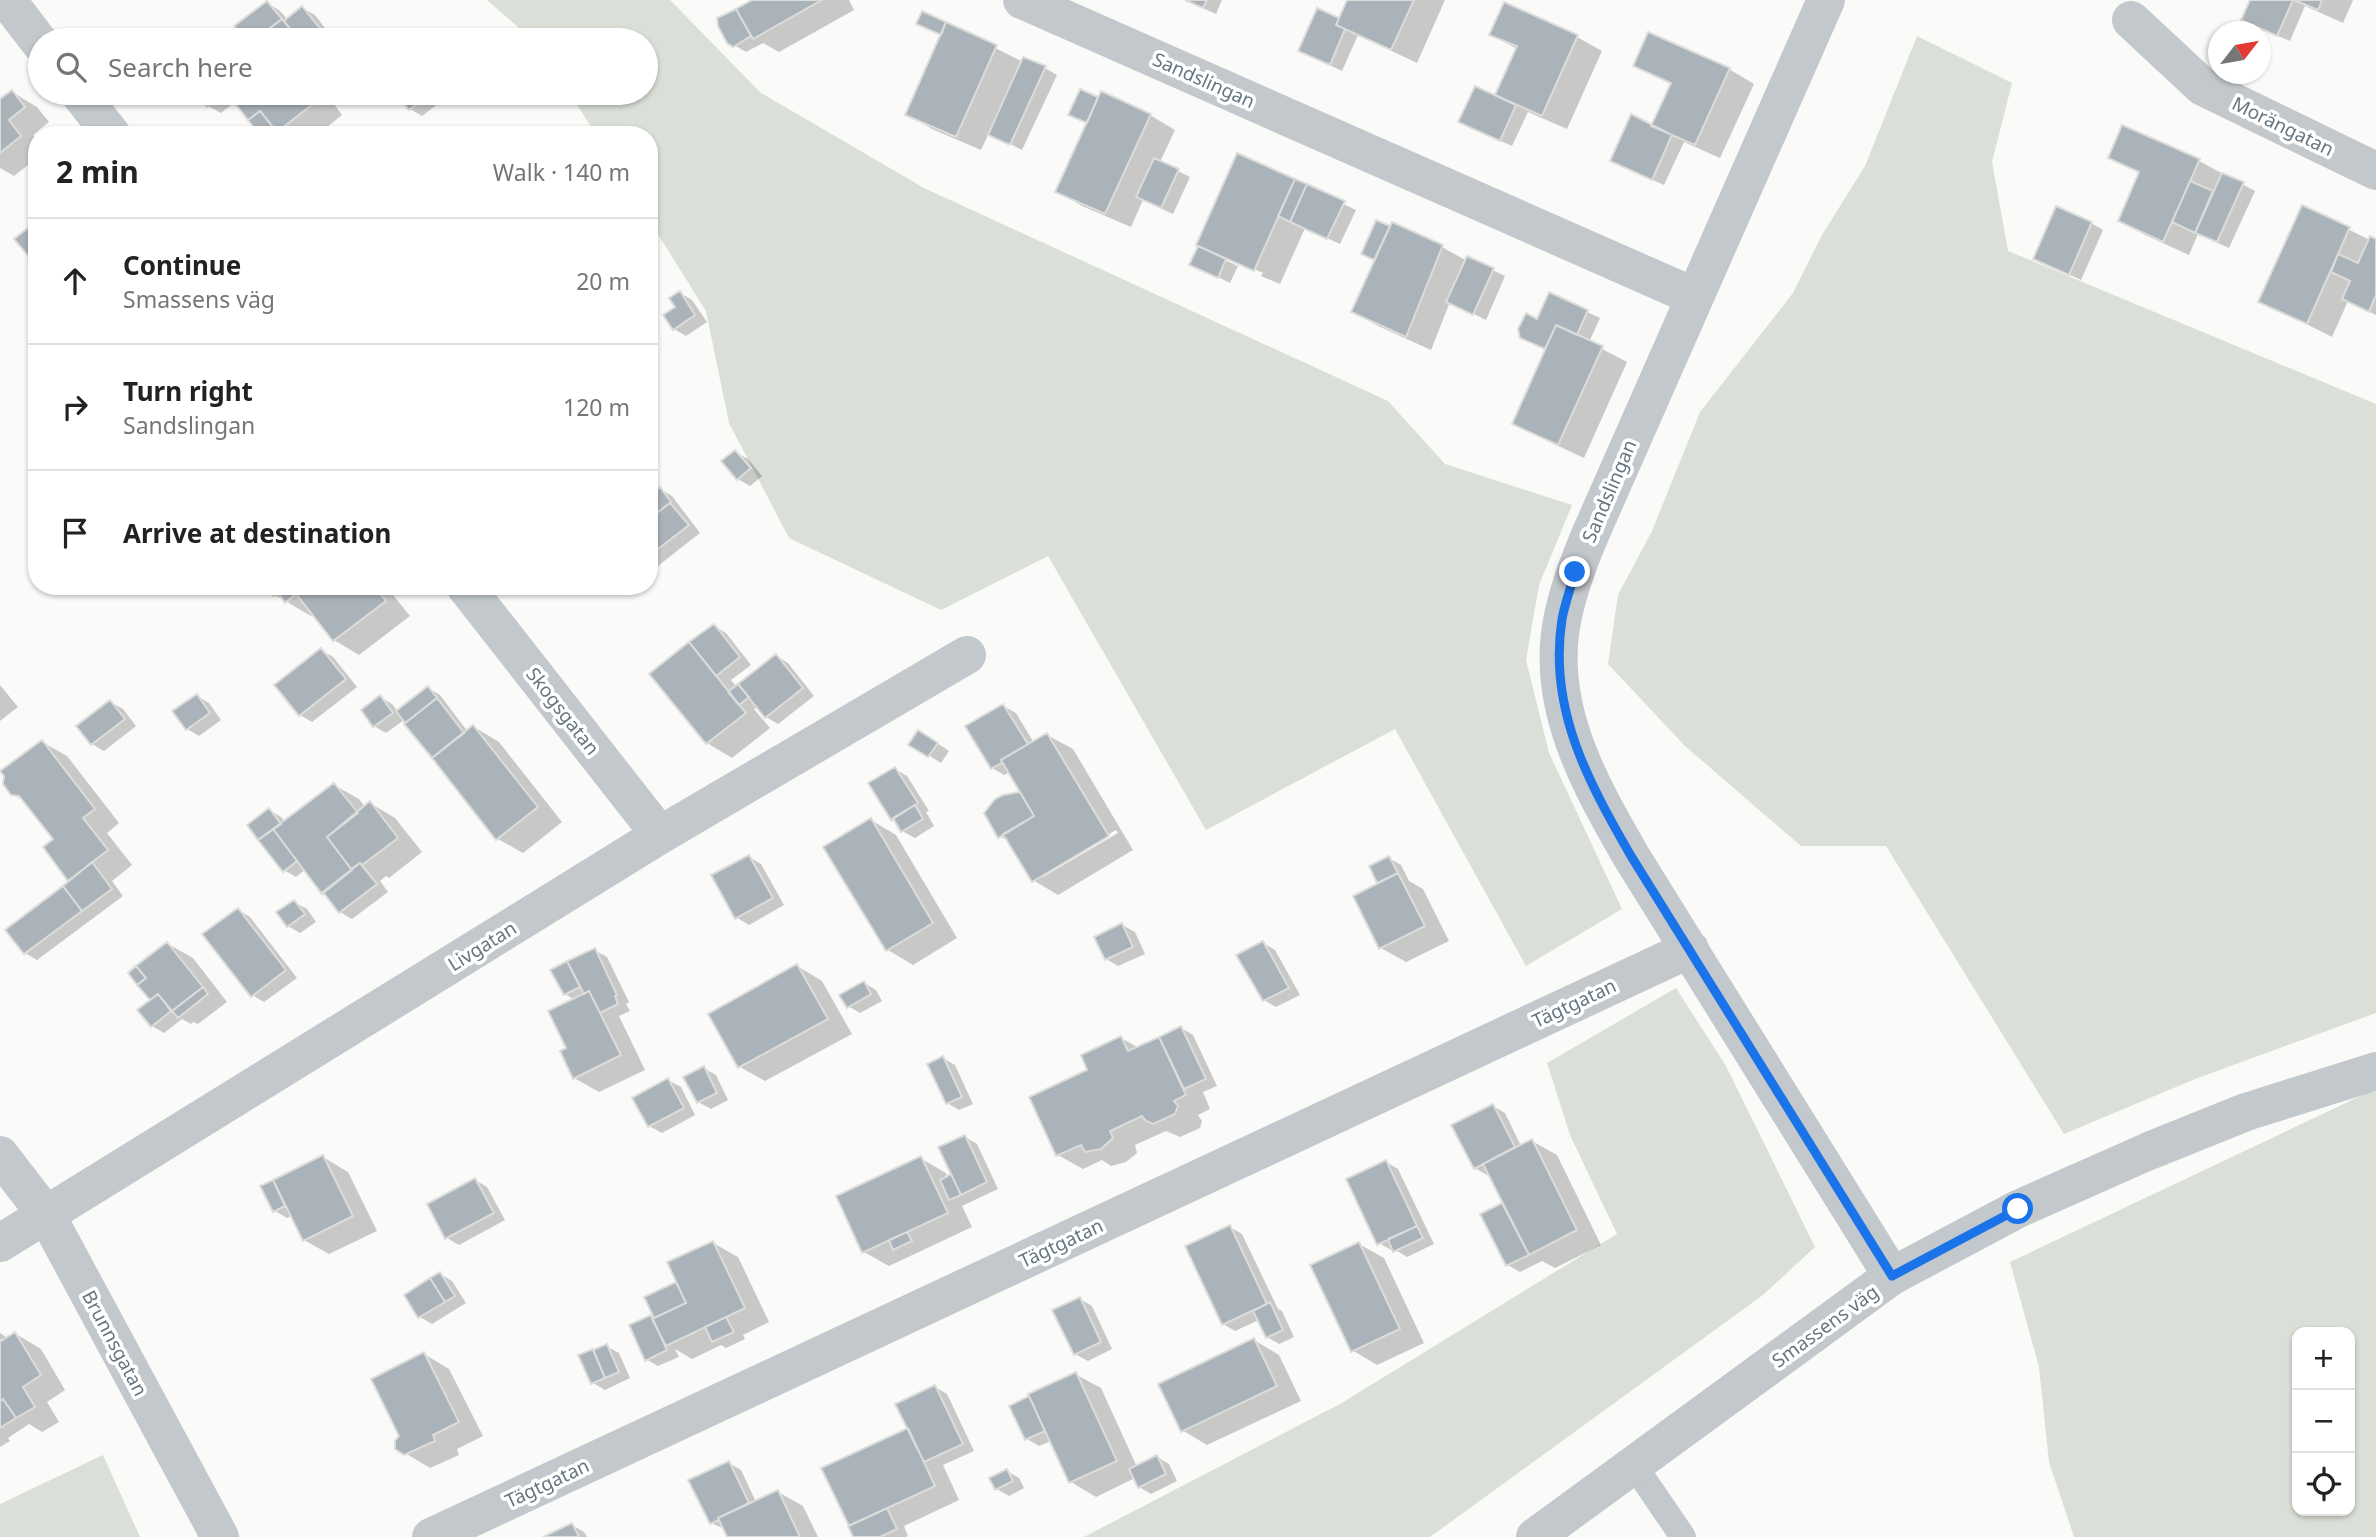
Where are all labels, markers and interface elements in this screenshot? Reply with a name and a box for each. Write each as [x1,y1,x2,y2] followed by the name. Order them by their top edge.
[2208,21,2271,84] north arrow
[28,28,658,105] search box
[1149,46,1259,114] street label: Sandslingan
[52,48,90,86] icon: search
[108,49,253,85] text: Search here
[2228,90,2338,162] street label: Morängatan
[56,151,139,192] text: 2 min
[493,156,630,188] text: Walk · 140 m
[123,247,241,283] text: Continue
[56,262,94,300] icon: ahead
[576,265,630,297] text: 20 m
[123,283,275,315] text: Smassens väg
[123,373,253,409] text: Turn right
[56,388,94,426] icon: right
[563,391,630,423] text: 120 m
[123,409,255,441] text: Sandslingan
[1576,436,1642,546] street label: Sandslingan
[56,514,94,552] icon: arrive
[123,515,392,551] text: Arrive at destination
[1559,556,1590,587] route end
[521,662,605,760] street label: Skogsgatan
[443,915,521,977] street label: Livgatan
[1528,972,1620,1034] street label: Tägtgatan
[2002,1193,2033,1224] route start
[1015,1212,1107,1274] street label: Tägtgatan
[1767,1279,1883,1373] street label: Smassens väg
[76,1286,154,1400] street label: Brunnsgatan
[2292,1327,2355,1516] map controls
[2292,1327,2355,1390] button: +
[2292,1390,2355,1453] button: −
[501,1452,593,1514] street label: Tägtgatan
[2292,1453,2355,1516] button: locate

